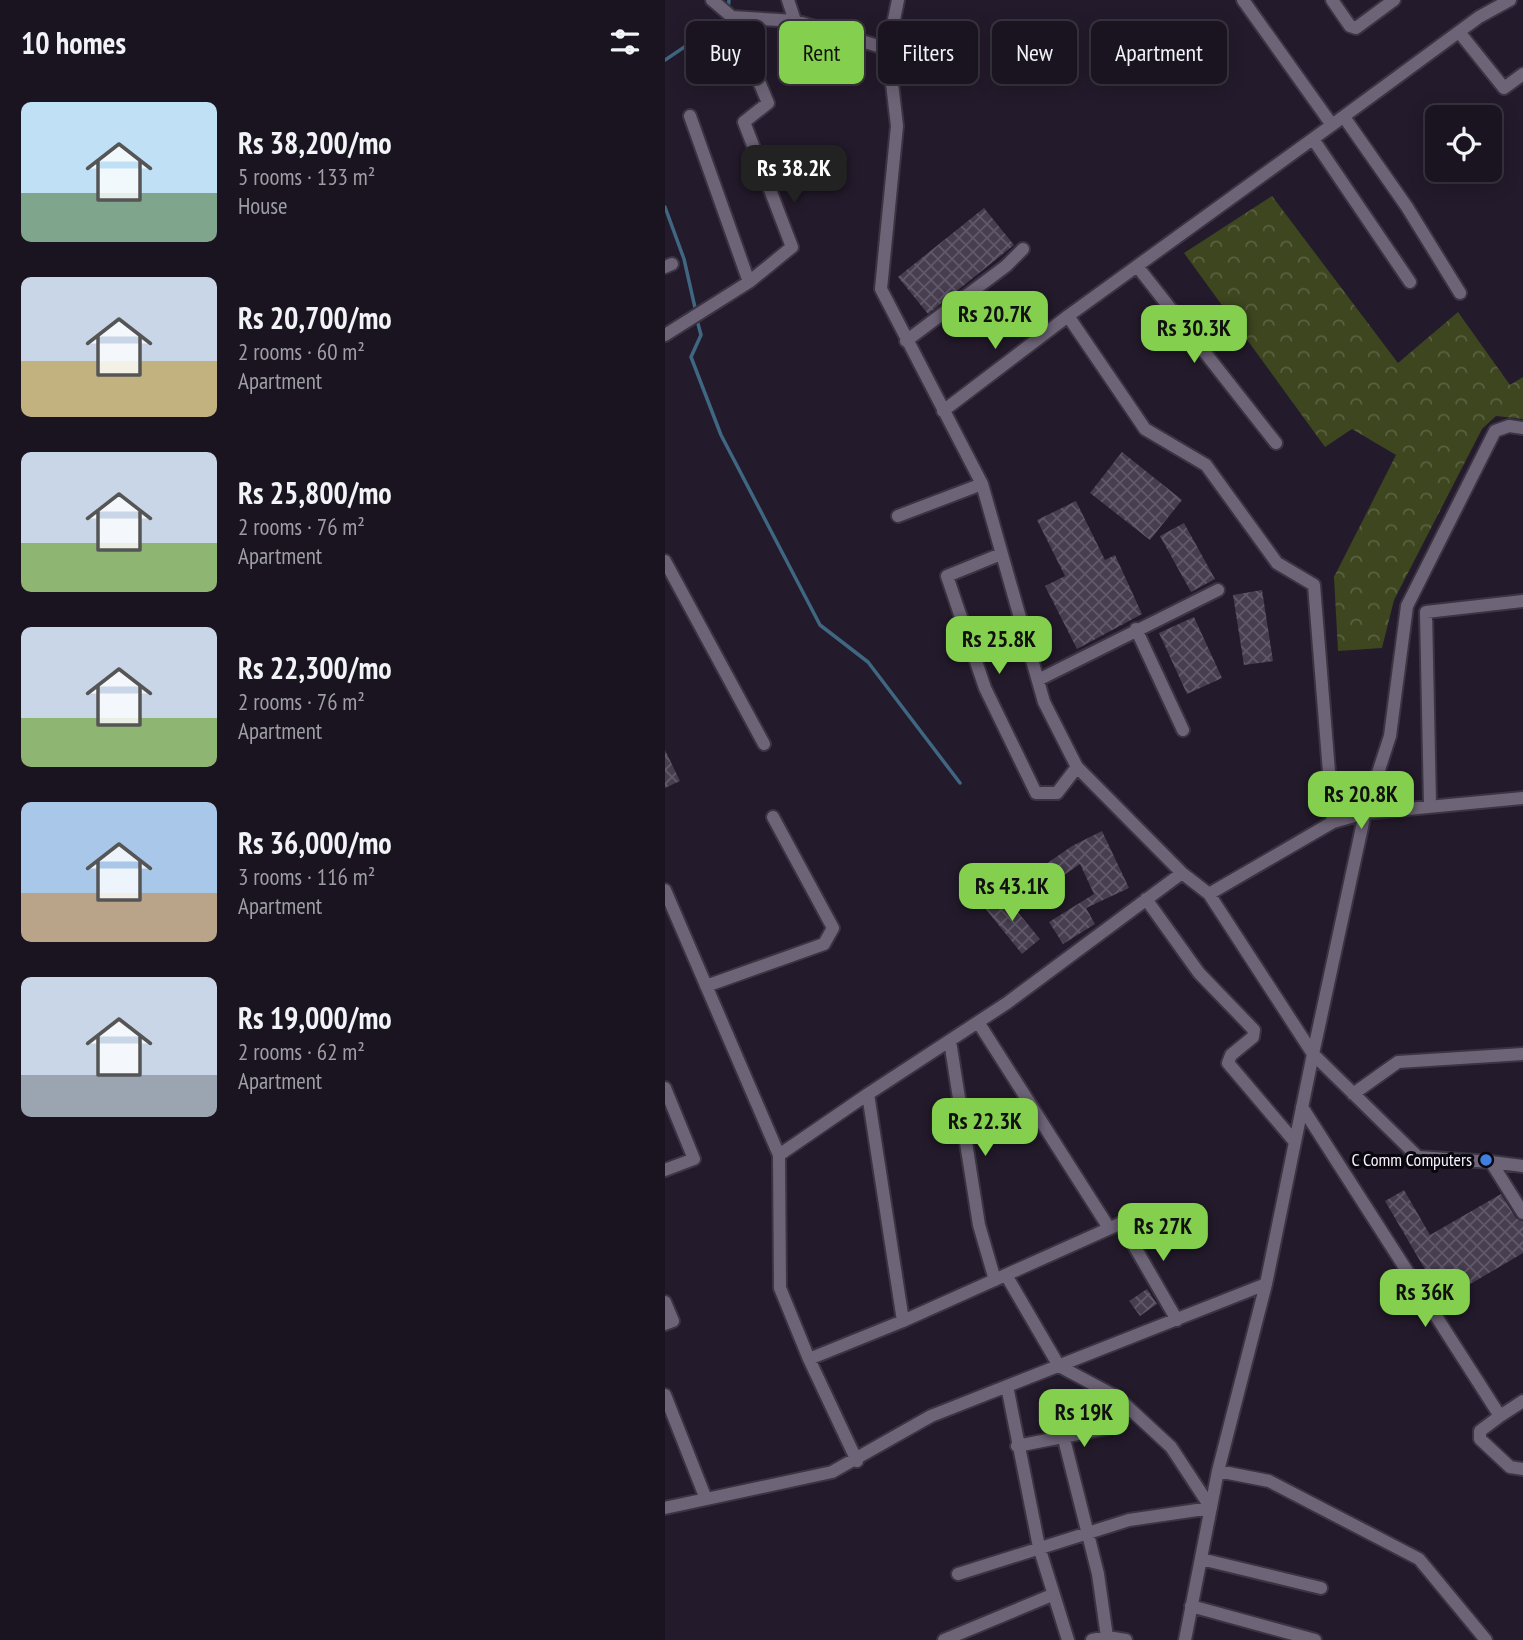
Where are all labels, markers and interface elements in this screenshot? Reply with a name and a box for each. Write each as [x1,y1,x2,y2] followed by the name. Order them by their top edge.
[686,21,765,84] chip: Buy
[779,21,864,84] chip: Rent
[878,21,978,84] chip: Filters
[992,21,1077,84] chip: New
[1091,21,1227,84] chip: Apartment
[21,23,126,62] text: 10 homes
[606,23,644,61] icon: filters
[1425,105,1502,182] map controls
[1425,105,1502,182] button: locate
[238,123,392,162] text: Rs 38,200/mo
[77,130,161,214] icon: home
[722,146,866,205] pin: Rs 38.2K
[757,153,831,182] text: Rs 38.2K
[238,162,375,191] text: 5 rooms · 133 m²
[238,191,288,220] text: House
[923,292,1067,351] pin: Rs 20.7K
[238,298,392,337] text: Rs 20,700/mo
[958,299,1032,328] text: Rs 20.7K
[77,305,161,389] icon: home
[1122,306,1266,365] pin: Rs 30.3K
[1157,313,1231,342] text: Rs 30.3K
[238,337,365,366] text: 2 rooms · 60 m²
[238,366,322,395] text: Apartment
[238,473,392,512] text: Rs 25,800/mo
[77,480,161,564] icon: home
[238,512,365,541] text: 2 rooms · 76 m²
[238,541,322,570] text: Apartment
[927,616,1071,676] pin: Rs 25.8K
[962,624,1036,653] text: Rs 25.8K
[238,648,392,687] text: Rs 22,300/mo
[77,655,161,739] icon: home
[238,687,365,716] text: 2 rooms · 76 m²
[238,716,322,745] text: Apartment
[1289,772,1433,831] pin: Rs 20.8K
[1324,779,1398,808] text: Rs 20.8K
[238,823,392,862] text: Rs 36,000/mo
[77,830,161,914] icon: home
[238,862,375,891] text: 3 rooms · 116 m²
[940,864,1084,923] pin: Rs 43.1K
[975,871,1049,900] text: Rs 43.1K
[238,891,322,920] text: Apartment
[238,998,392,1037] text: Rs 19,000/mo
[77,1005,161,1089] icon: home
[238,1037,365,1066] text: 2 rooms · 62 m²
[238,1066,322,1095] text: Apartment
[913,1098,1057,1158] pin: Rs 22.3K
[948,1106,1022,1135] text: Rs 22.3K
[1352,1148,1472,1171] place label: C Comm Computers
[1478,1152,1494,1168] marker: C Comm Computers
[1106,1204,1220,1263] pin: Rs 27K
[1134,1211,1192,1240] text: Rs 27K
[1368,1270,1482,1329] pin: Rs 36K
[1396,1277,1454,1306] text: Rs 36K
[1027,1390,1141,1449] pin: Rs 19K
[1055,1397,1113,1426] text: Rs 19K

